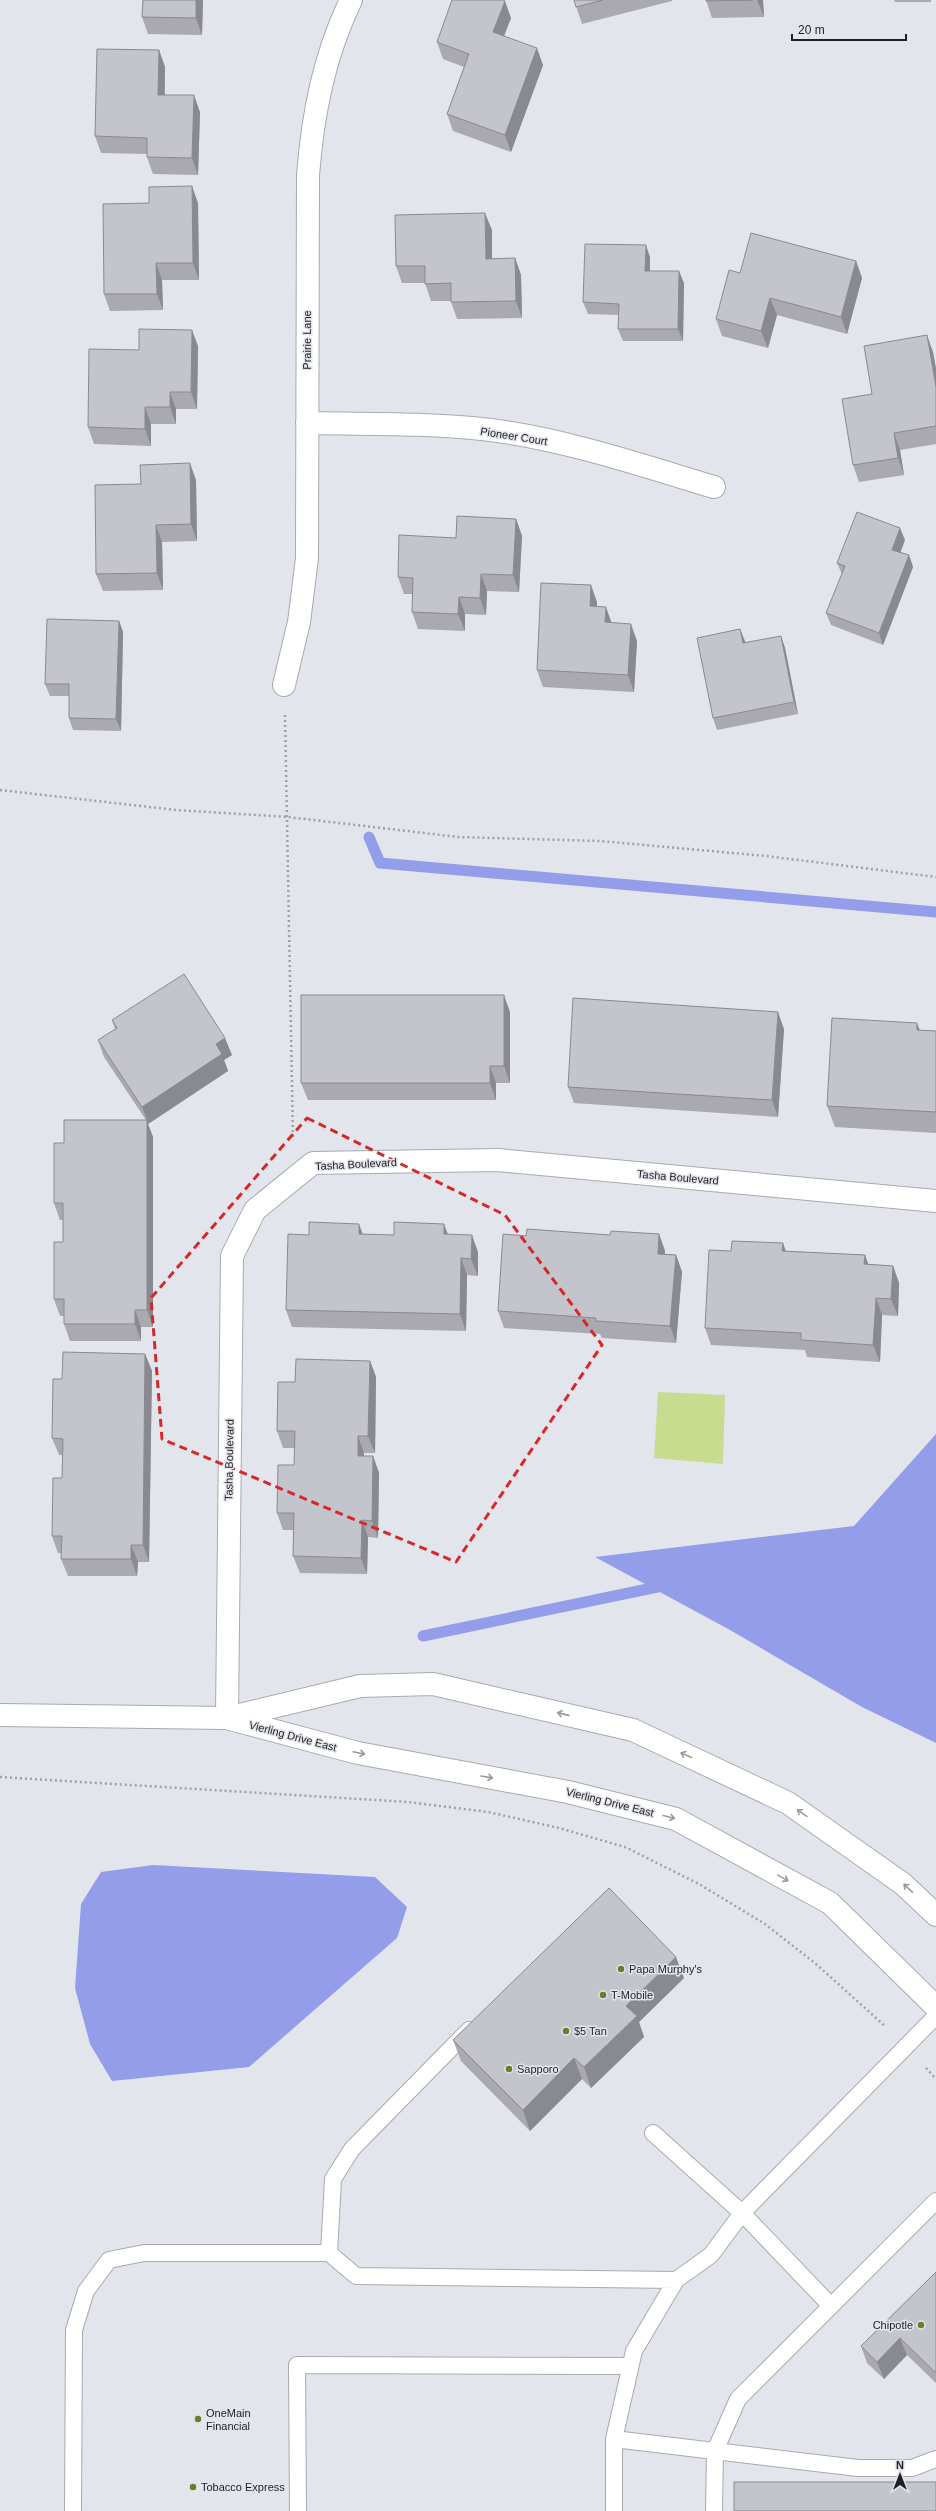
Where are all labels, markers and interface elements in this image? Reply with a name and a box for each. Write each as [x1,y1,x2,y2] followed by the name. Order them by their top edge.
[792,16,906,42] scale bar
[798,23,825,37] text: 20 m
[301,310,313,370] street label: Prairie Lane
[480,425,548,447] street label: Pioneer Court
[315,1156,397,1172] street label: Tasha Boulevard
[637,1167,719,1187] street label: Tasha Boulevard
[222,1419,236,1501] street label: Tasha Boulevard
[557,1709,570,1717] one-way arrow
[248,1719,338,1753] street label: Vierling Drive East
[352,1750,365,1758] one-way arrow
[680,1751,692,1758] one-way arrow
[480,1773,493,1781] one-way arrow
[565,1785,655,1819] street label: Vierling Drive East
[797,1809,808,1817] one-way arrow
[662,1814,675,1821] one-way arrow
[777,1874,789,1882] one-way arrow
[903,1883,913,1893] one-way arrow
[629,1963,703,1975] place label: Papa Murphy's
[616,1964,626,1974] marker: Papa Murphy's
[611,1989,653,2001] place label: T-Mobile
[598,1990,608,2000] marker: T-Mobile
[574,2025,607,2037] place label: $5 Tan
[561,2026,571,2036] marker: $5 Tan
[517,2063,559,2075] place label: Sapporo
[504,2064,514,2074] marker: Sapporo
[873,2319,913,2331] place label: Chipotle
[916,2320,926,2330] marker: Chipotle
[206,2407,251,2432] place label: OneMain Financial
[193,2414,203,2424] marker: OneMain Financial
[880,2455,920,2495] north arrow
[896,2459,904,2471] text: N
[201,2481,285,2493] place label: Tobacco Express
[188,2482,198,2492] marker: Tobacco Express

